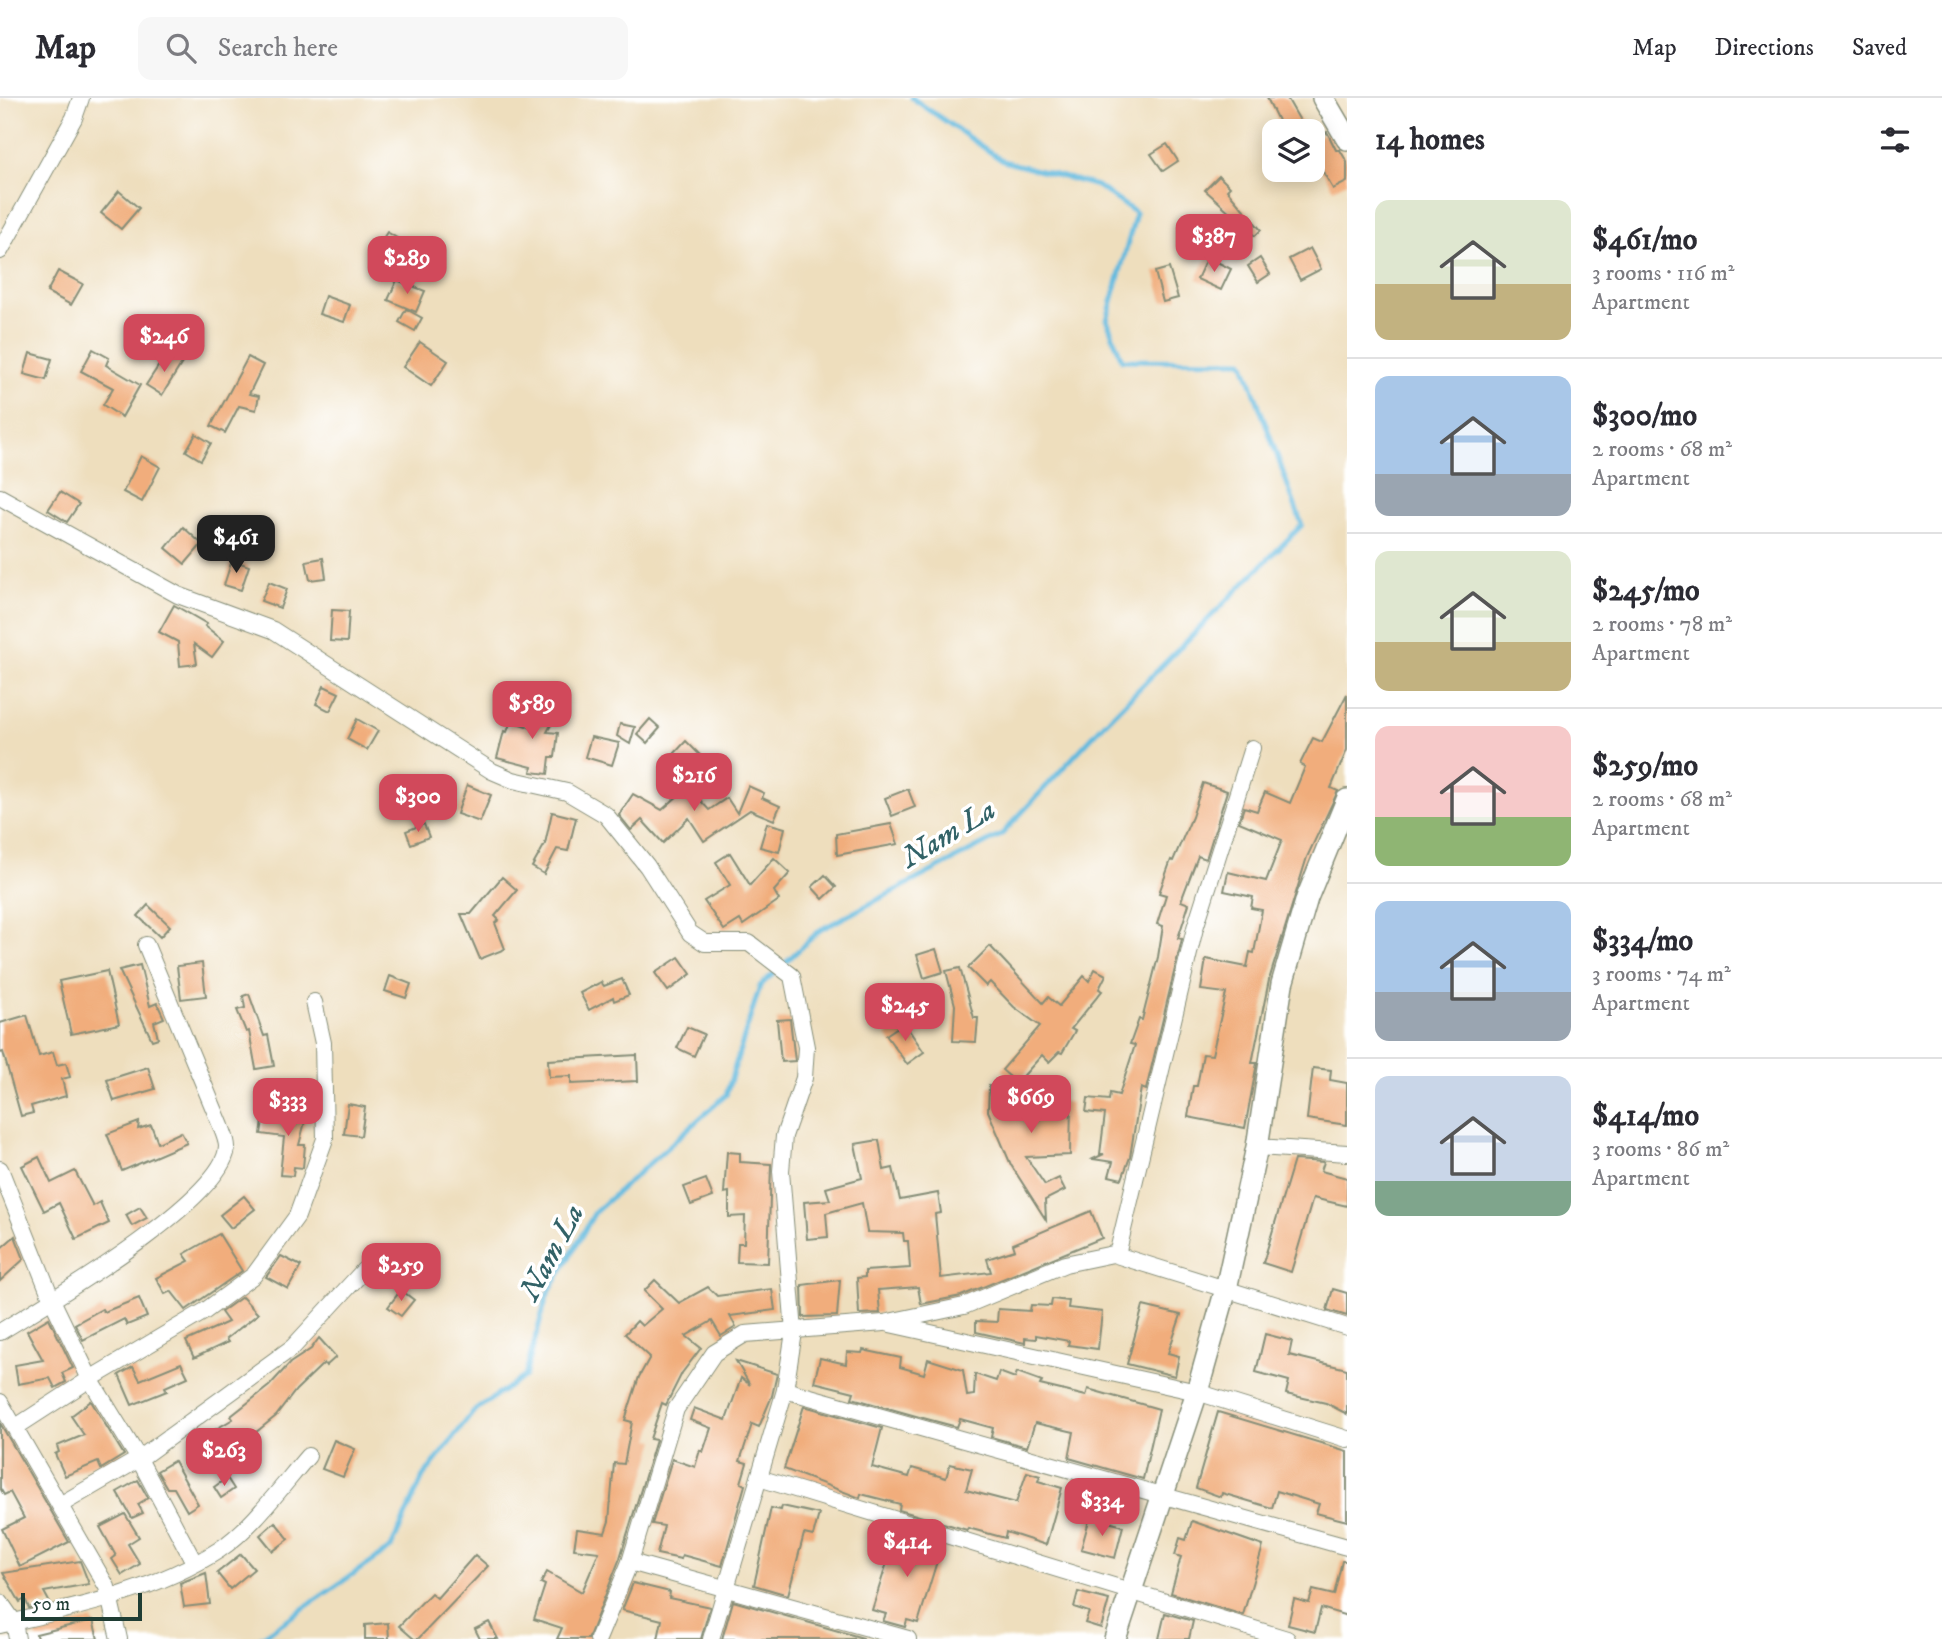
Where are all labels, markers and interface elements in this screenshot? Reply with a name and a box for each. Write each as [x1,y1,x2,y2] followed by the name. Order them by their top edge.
[138,17,628,80] search box
[35,28,96,69] text: Map
[162,29,200,67] icon: search
[218,32,338,65] text: Search here
[1632,33,1677,63] text: Map
[1715,33,1814,63] text: Directions
[1852,33,1907,63] text: Saved
[1262,119,1325,182] map controls
[1262,119,1325,182] button: layers
[1876,121,1914,159] icon: filters
[1375,122,1485,159] text: 14 homes
[1173,214,1255,274] pin: $387
[1192,222,1236,251] text: $387
[1592,222,1697,259] text: $461/mo
[1431,228,1515,312] icon: home
[366,236,448,296] pin: $289
[384,244,430,273] text: $289
[1592,259,1735,288] text: 3 rooms · 116 m²
[1592,288,1690,317] text: Apartment
[123,314,205,374] pin: $246
[139,322,189,351] text: $246
[1592,398,1697,435] text: $300/mo
[1431,404,1515,488] icon: home
[1592,435,1732,464] text: 2 rooms · 68 m²
[1592,464,1690,493] text: Apartment
[195,516,277,575] pin: $461
[213,523,259,552] text: $461
[1592,573,1700,610] text: $245/mo
[1431,579,1515,663] icon: home
[1592,610,1732,639] text: 2 rooms · 78 m²
[1592,639,1690,668] text: Apartment
[491,682,573,741] pin: $589
[509,689,555,718] text: $589
[1592,748,1698,785] text: $259/mo
[653,754,735,813] pin: $216
[1431,754,1515,838] icon: home
[672,761,716,790] text: $216
[377,774,459,834] pin: $300
[395,782,441,811] text: $300
[1592,785,1732,814] text: 2 rooms · 68 m²
[893,792,1003,878] water label: Nam La
[1592,814,1690,843] text: Apartment
[1592,923,1693,960] text: $334/mo
[1431,929,1515,1013] icon: home
[1592,960,1731,989] text: 3 rooms · 74 m²
[864,984,946,1043] pin: $245
[1592,989,1690,1018] text: Apartment
[881,991,929,1020] text: $245
[990,1076,1072,1135] pin: $669
[247,1079,329,1138] pin: $333
[1007,1083,1055,1112] text: $669
[269,1086,307,1115] text: $333
[1592,1098,1699,1135] text: $414/mo
[1431,1104,1515,1188] icon: home
[1592,1135,1729,1164] text: 3 rooms · 86 m²
[1592,1164,1690,1193] text: Apartment
[511,1198,593,1309] water label: Nam La
[360,1244,442,1303] pin: $259
[378,1251,424,1280] text: $259
[183,1428,265,1488] pin: $263
[202,1436,246,1465] text: $263
[1061,1478,1143,1538] pin: $334
[1081,1486,1123,1515] text: $334
[866,1520,948,1579] pin: $414
[883,1527,931,1556] text: $414
[21,1590,142,1622] scale bar
[32,1593,70,1616] text: 50 m

